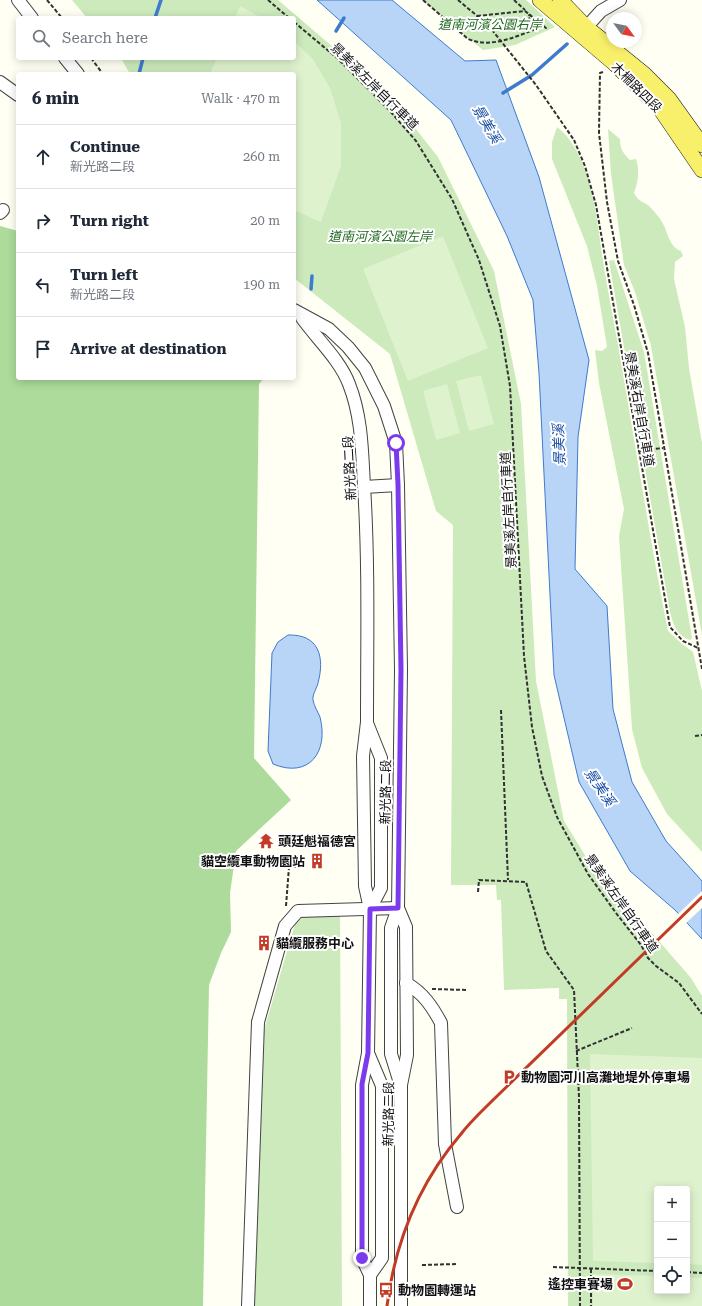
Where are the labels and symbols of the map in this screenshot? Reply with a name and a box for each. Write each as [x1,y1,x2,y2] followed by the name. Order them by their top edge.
[606,12,642,48] north arrow
[438,17,544,32] park label: 道南河濱公園右岸
[328,40,421,133] street label: 景美溪左岸自行車道
[608,59,665,116] street label: 木柵路四段
[469,102,506,148] water label: 景美溪
[328,229,434,244] park label: 道南河濱公園左岸
[622,350,657,468] street label: 景美溪右岸自行車道
[550,422,568,466] water label: 景美溪
[387,434,405,452] route start
[340,435,359,501] street label: 新光路二段
[498,451,519,569] street label: 景美溪左岸自行車道
[377,759,394,825] street label: 新光路二段
[582,765,619,811] water label: 景美溪
[257,832,275,850] temple icon: 頭廷魁福德宮
[278,834,356,849] place label: 頭廷魁福德宮
[582,851,661,956] street label: 景美溪左岸自行車道
[308,852,326,870] building icon: 貓空纜車動物園站
[201,854,305,869] place label: 貓空纜車動物園站
[255,934,273,952] building icon: 貓纜服務中心
[276,936,354,951] place label: 貓纜服務中心
[500,1068,518,1086] parking icon: 動物園河川高灘地堤外停車場
[521,1070,690,1085] place label: 動物園河川高灘地堤外停車場
[380,1081,397,1147] street label: 新光路二段
[353,1249,371,1267] route end
[616,1275,634,1293] sports icon: 遙控車賽場
[548,1277,613,1292] place label: 遙控車賽場
[377,1281,395,1299] bus stop icon: 動物園轉運站
[398,1283,476,1298] place label: 動物園轉運站

